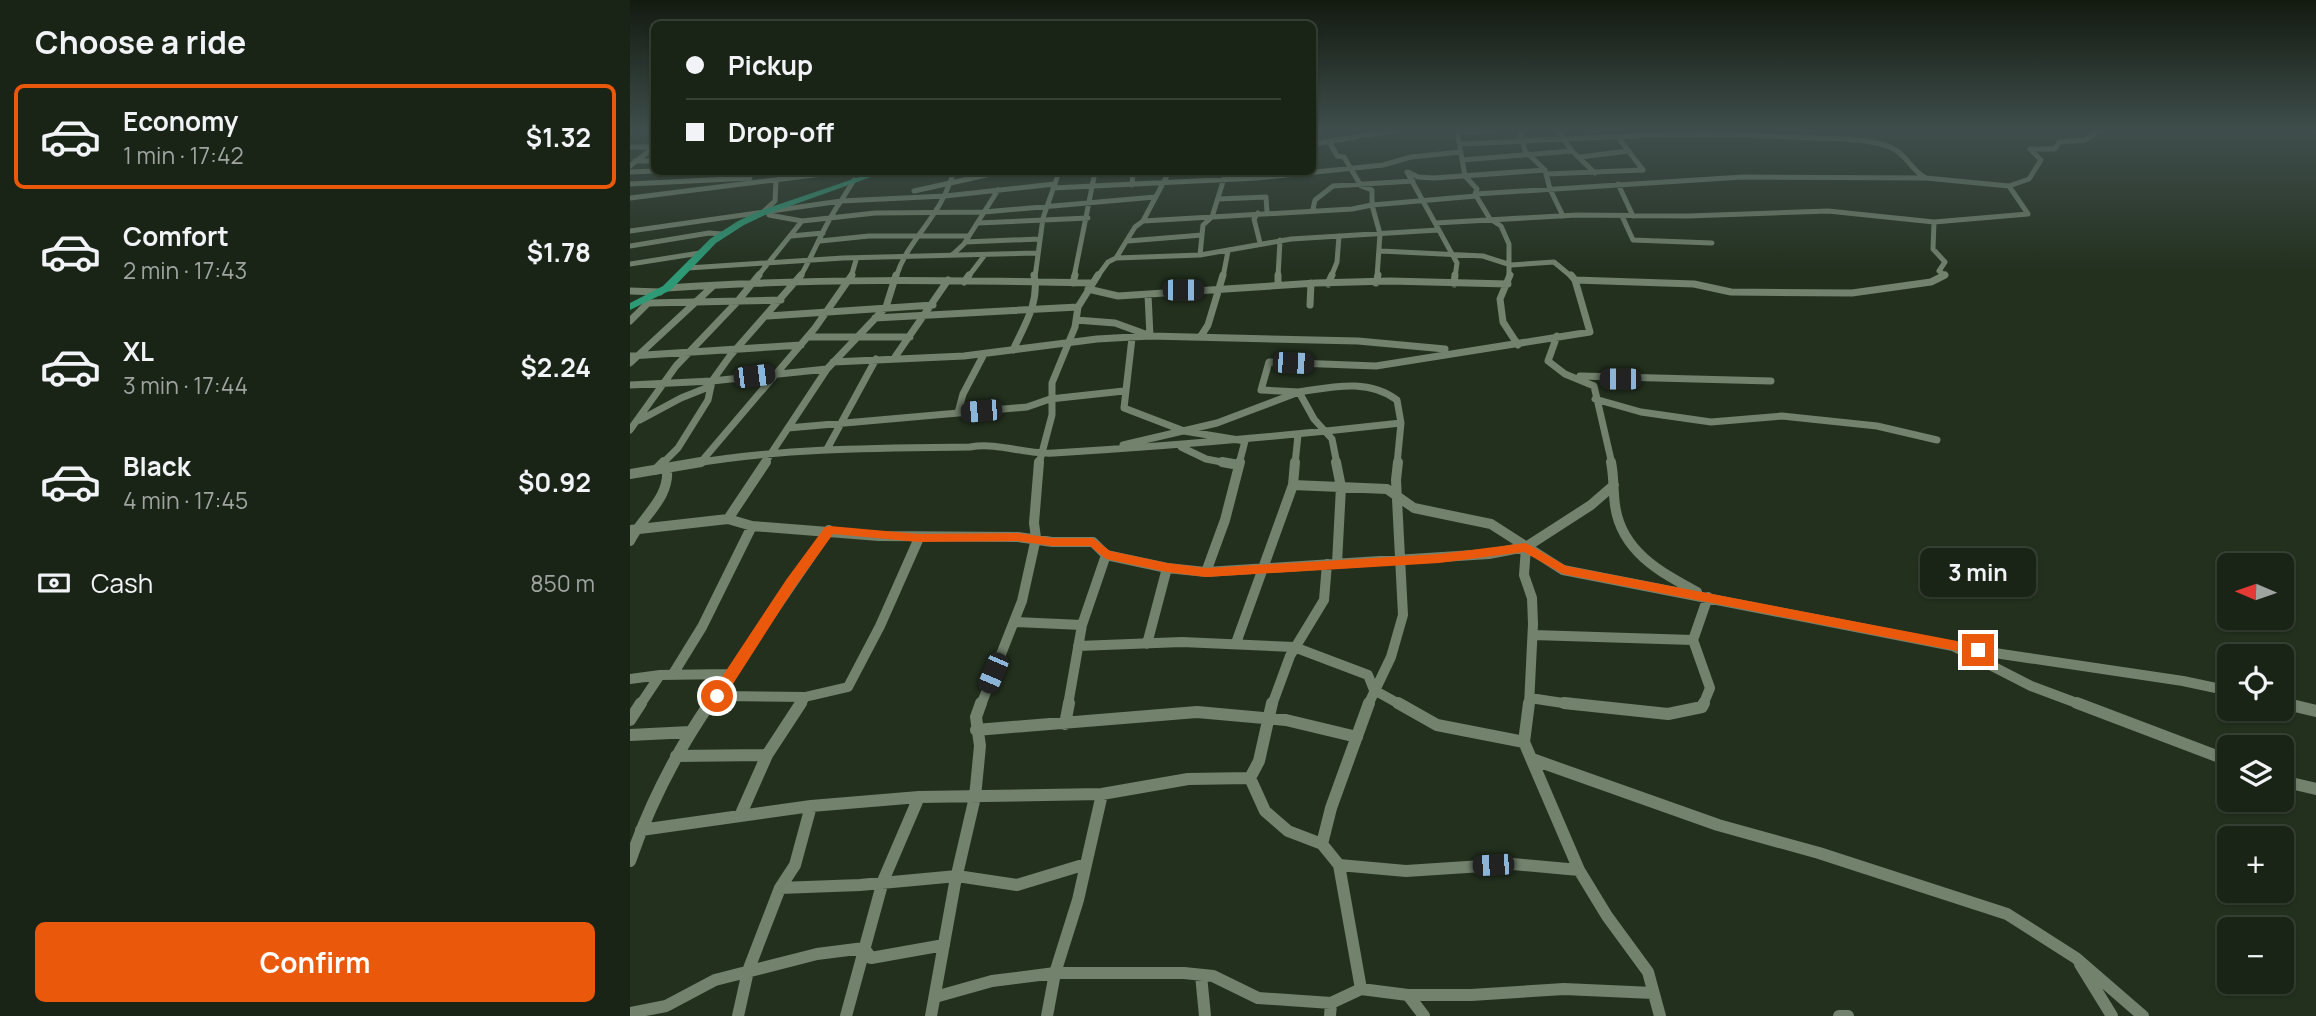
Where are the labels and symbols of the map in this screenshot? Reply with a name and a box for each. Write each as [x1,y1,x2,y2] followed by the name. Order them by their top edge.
[1163,280,1205,301] car
[1272,352,1315,374] car
[732,363,777,389] car
[1600,369,1642,390] car
[960,399,1003,423] car
[1920,548,2036,598] callout: 3 min
[2217,553,2294,630] north arrow
[1962,634,1994,666] route end
[976,650,1011,696] car
[701,680,733,712] route start
[1472,853,1515,877] car

